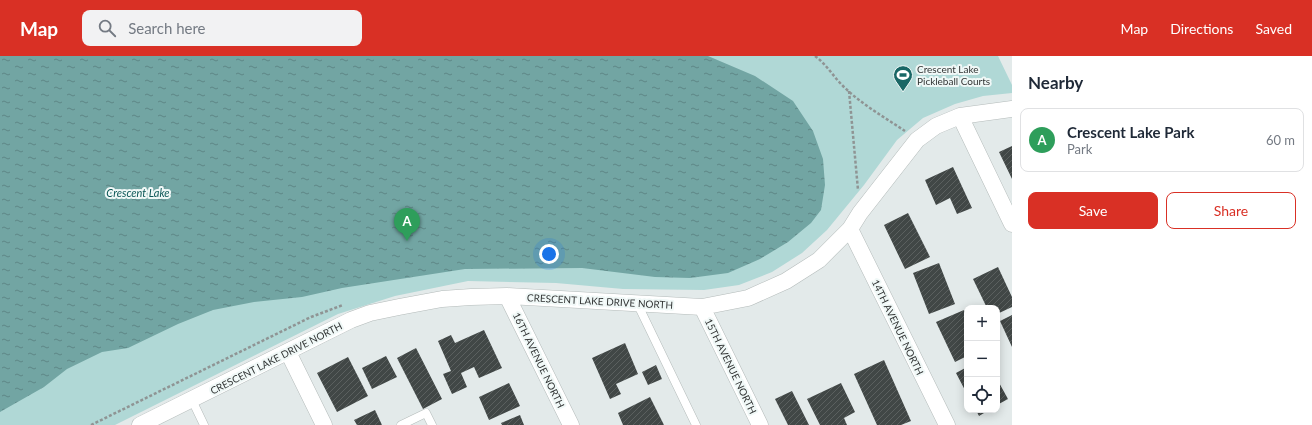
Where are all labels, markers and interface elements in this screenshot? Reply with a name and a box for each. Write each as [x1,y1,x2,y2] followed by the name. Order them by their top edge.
[82,10,362,46] search box
[20,17,58,40] text: Map
[96,17,118,39] icon: search
[128,19,206,37] text: Search here
[1121,20,1148,37] text: Map
[1170,20,1233,37] text: Directions
[1255,20,1292,37] text: Saved
[917,63,990,87] place label: Crescent Lake Pickleball Courts
[892,64,914,92] sports icon: Crescent Lake Pickleball Courts
[1028,72,1083,93] text: Nearby
[1067,123,1195,141] text: Crescent Lake Park
[1037,132,1047,148] text: A
[1266,132,1295,148] text: 60 m
[1067,141,1092,157] text: Park
[106,186,170,199] water label: Crescent Lake
[1028,192,1158,229] button: Save
[1166,192,1296,229] button: Share
[394,208,420,241] pin: A
[539,244,559,264] your location
[870,277,926,377] street label: 14TH AVENUE NORTH
[527,291,673,311] street label: CRESCENT LAKE DRIVE NORTH
[964,305,1000,413] map controls
[964,305,1000,341] button: +
[511,310,567,410] street label: 16TH AVENUE NORTH
[703,316,759,416] street label: 15TH AVENUE NORTH
[208,319,344,397] street label: CRESCENT LAKE DRIVE NORTH
[964,341,1000,377] button: −
[964,377,1000,413] button: locate

